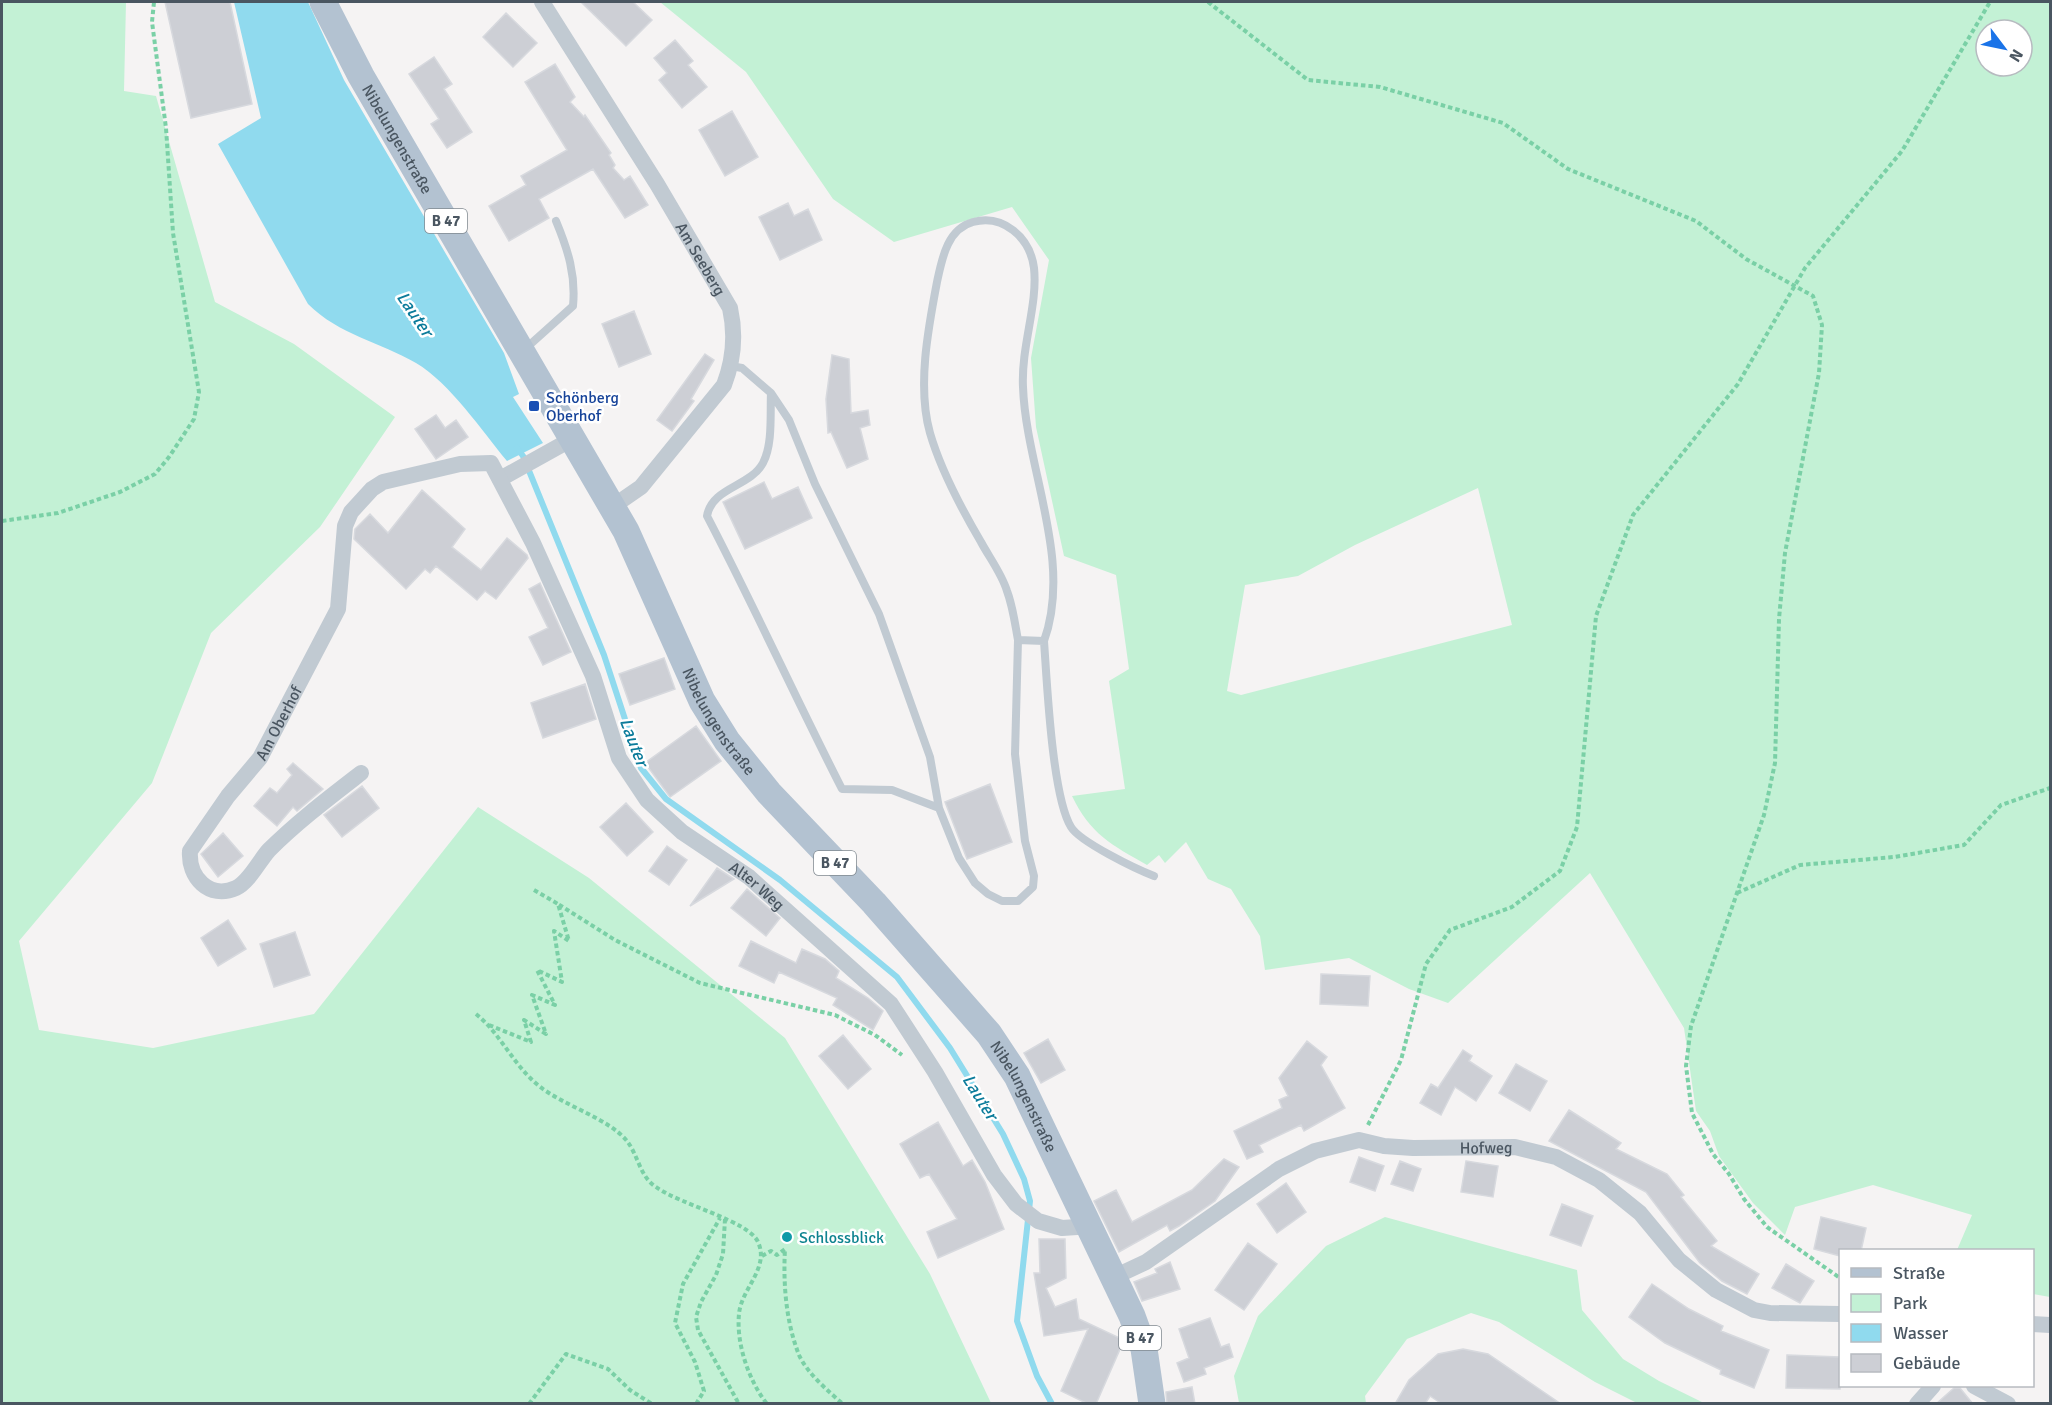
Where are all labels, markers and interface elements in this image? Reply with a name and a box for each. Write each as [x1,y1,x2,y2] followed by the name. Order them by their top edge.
[1974,18,2034,78] north arrow
[2004,45,2027,65] text: N
[357,81,437,198] street label: Nibelungenstraße
[425,209,467,233] road number: B 47
[671,219,729,300] street label: Am Seeberg
[392,287,439,343] water label: Lauter
[546,388,619,426] place label: Schönberg Oberhof
[527,399,541,413] marker: Schönberg Oberhof
[677,665,760,780] street label: Nibelungenstraße
[251,682,307,764] street label: Am Oberhof
[615,715,654,771] water label: Lauter
[814,851,856,875] road number: B 47
[725,857,788,915] street label: Alter Weg
[985,1037,1061,1156] street label: Nibelungenstraße
[957,1070,1004,1126] water label: Lauter
[1460,1138,1512,1159] street label: Hofweg
[799,1228,884,1248] place label: Schlossblick
[780,1230,794,1244] marker: Schlossblick
[1839,1249,2034,1387] legend
[1893,1262,1945,1284] text: Straße
[1893,1292,1928,1314] text: Park
[1893,1322,1949,1344] text: Wasser
[1119,1326,1161,1350] road number: B 47
[1893,1352,1961,1374] text: Gebäude

